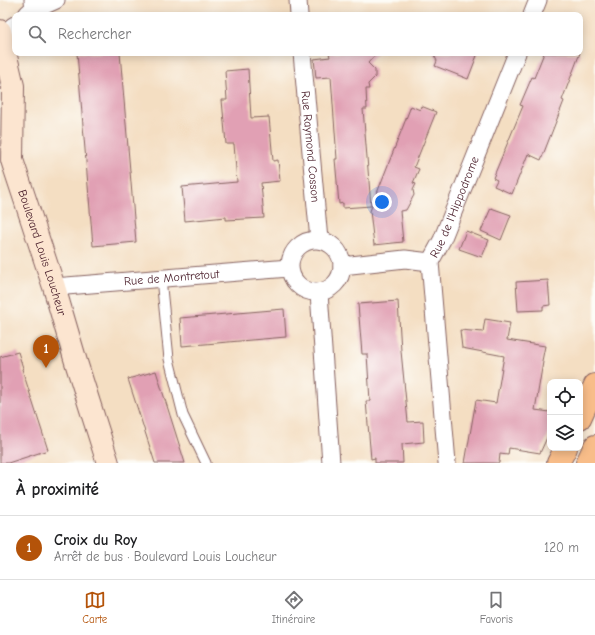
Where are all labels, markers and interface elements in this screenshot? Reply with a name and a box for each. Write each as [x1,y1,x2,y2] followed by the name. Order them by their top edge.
[12,12,583,56] search box
[26,23,48,45] icon: search
[58,25,131,43] text: Rechercher
[298,90,323,203] street label: Rue Raymond Cosson
[427,154,482,260] street label: Rue de l'Hippodrome
[15,188,69,318] street label: Boulevard Louis Loucheur
[372,192,392,212] your location
[123,267,220,288] street label: Rue de Montretout
[33,335,59,368] pin: 1
[547,379,583,451] map controls
[547,379,583,415] button: locate
[547,415,583,451] button: layers
[16,480,99,499] text: À proximité
[54,531,137,549] text: Croix du Roy
[26,540,32,555] text: 1
[544,540,579,555] text: 120 m
[54,549,276,564] text: Arrêt de bus · Boulevard Louis Loucheur
[82,589,107,626] tab: Carte
[272,589,315,626] tab: Itinéraire
[480,589,513,626] tab: Favoris

